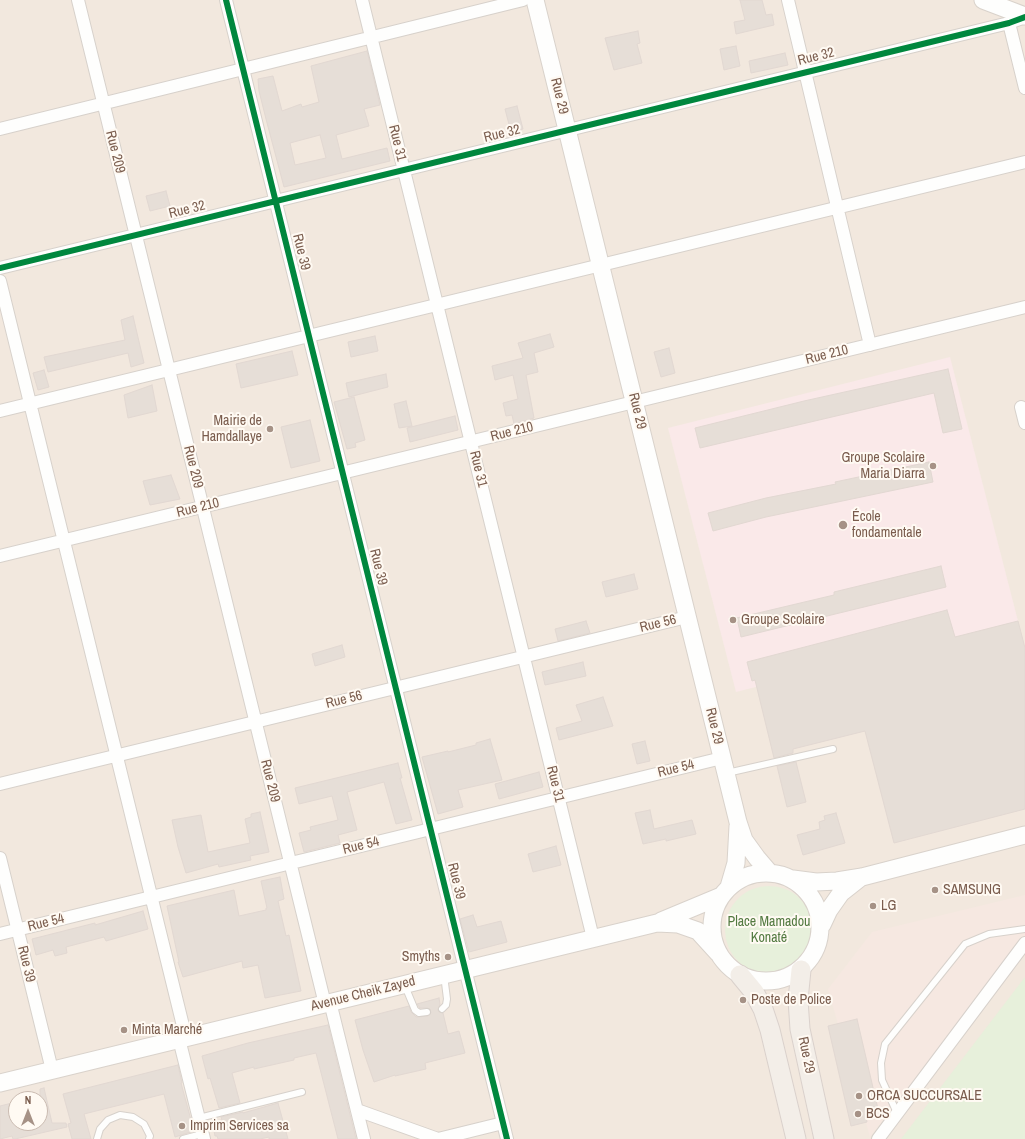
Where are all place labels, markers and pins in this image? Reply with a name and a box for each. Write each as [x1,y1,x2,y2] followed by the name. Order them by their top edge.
[201,413,262,446] place label: Mairie de Hamdallaye
[265,424,275,434] marker: Mairie de Hamdallaye
[841,450,925,482] place label: Groupe Scolaire Maria Diarra
[928,461,938,471] marker: Groupe Scolaire Maria Diarra
[852,509,922,542] place label: École fondamentale
[837,519,849,531] marker: École fondamentale
[741,612,825,628] place label: Groupe Scolaire
[728,615,738,625] marker: Groupe Scolaire
[943,882,1001,898] place label: SAMSUNG
[930,885,940,895] marker: SAMSUNG
[881,898,896,914] place label: LG
[868,901,878,911] marker: LG
[402,949,440,965] place label: Smyths
[443,952,453,962] marker: Smyths
[751,992,831,1008] place label: Poste de Police
[738,995,748,1005] marker: Poste de Police
[132,1022,202,1038] place label: Minta Marché
[119,1025,129,1035] marker: Minta Marché
[867,1088,982,1104] place label: ORCA SUCCURSALE
[854,1091,864,1101] marker: ORCA SUCCURSALE
[866,1106,890,1122] place label: BCS
[853,1109,863,1119] marker: BCS
[190,1118,289,1134] place label: Imprim Services sa
[177,1121,187,1131] marker: Imprim Services sa

